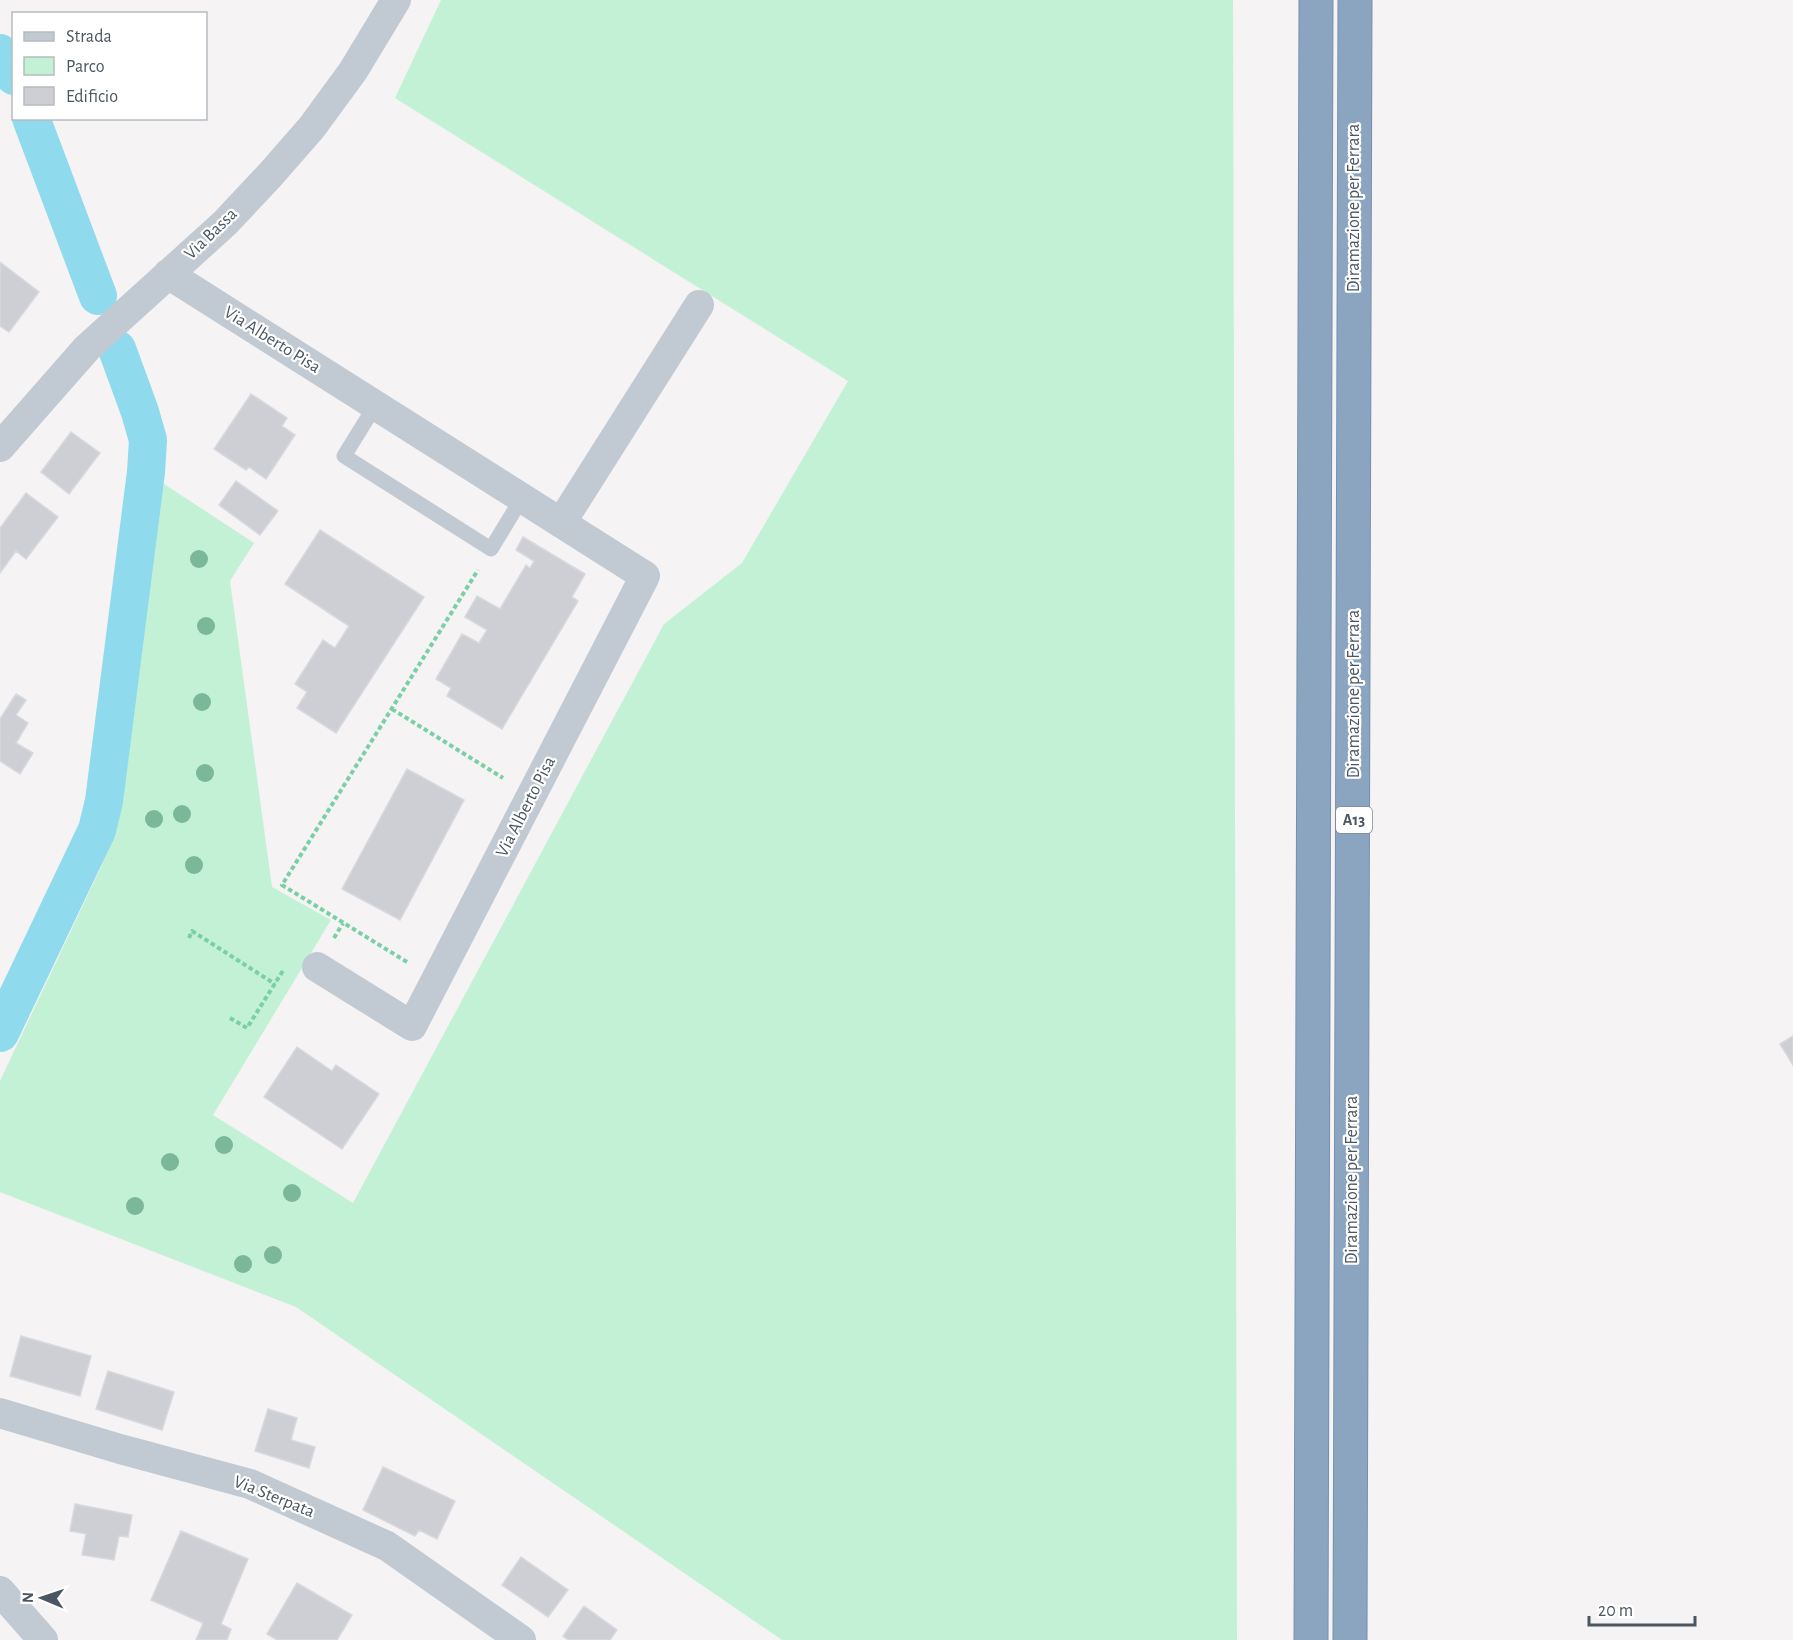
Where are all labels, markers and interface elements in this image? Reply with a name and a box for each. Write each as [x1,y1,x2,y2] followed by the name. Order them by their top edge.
[12,12,207,120] legend
[66,28,112,46] text: Strada
[66,58,105,76] text: Parco
[66,88,118,106] text: Edificio
[1345,124,1363,292] street label: Diramazione per Ferrara
[181,205,241,263] street label: Via Bassa
[221,303,323,377] street label: Via Alberto Pisa
[1345,610,1363,778] street label: Diramazione per Ferrara
[493,754,559,860] street label: Via Alberto Pisa
[1336,807,1372,833] road number: A13
[1343,1096,1361,1264] street label: Diramazione per Ferrara
[231,1473,317,1521] street label: Via Sterpata
[12,1568,72,1628] north arrow
[1589,1589,1696,1627] scale bar
[20,1592,36,1603] text: N
[1598,1602,1633,1620] text: 20 m

